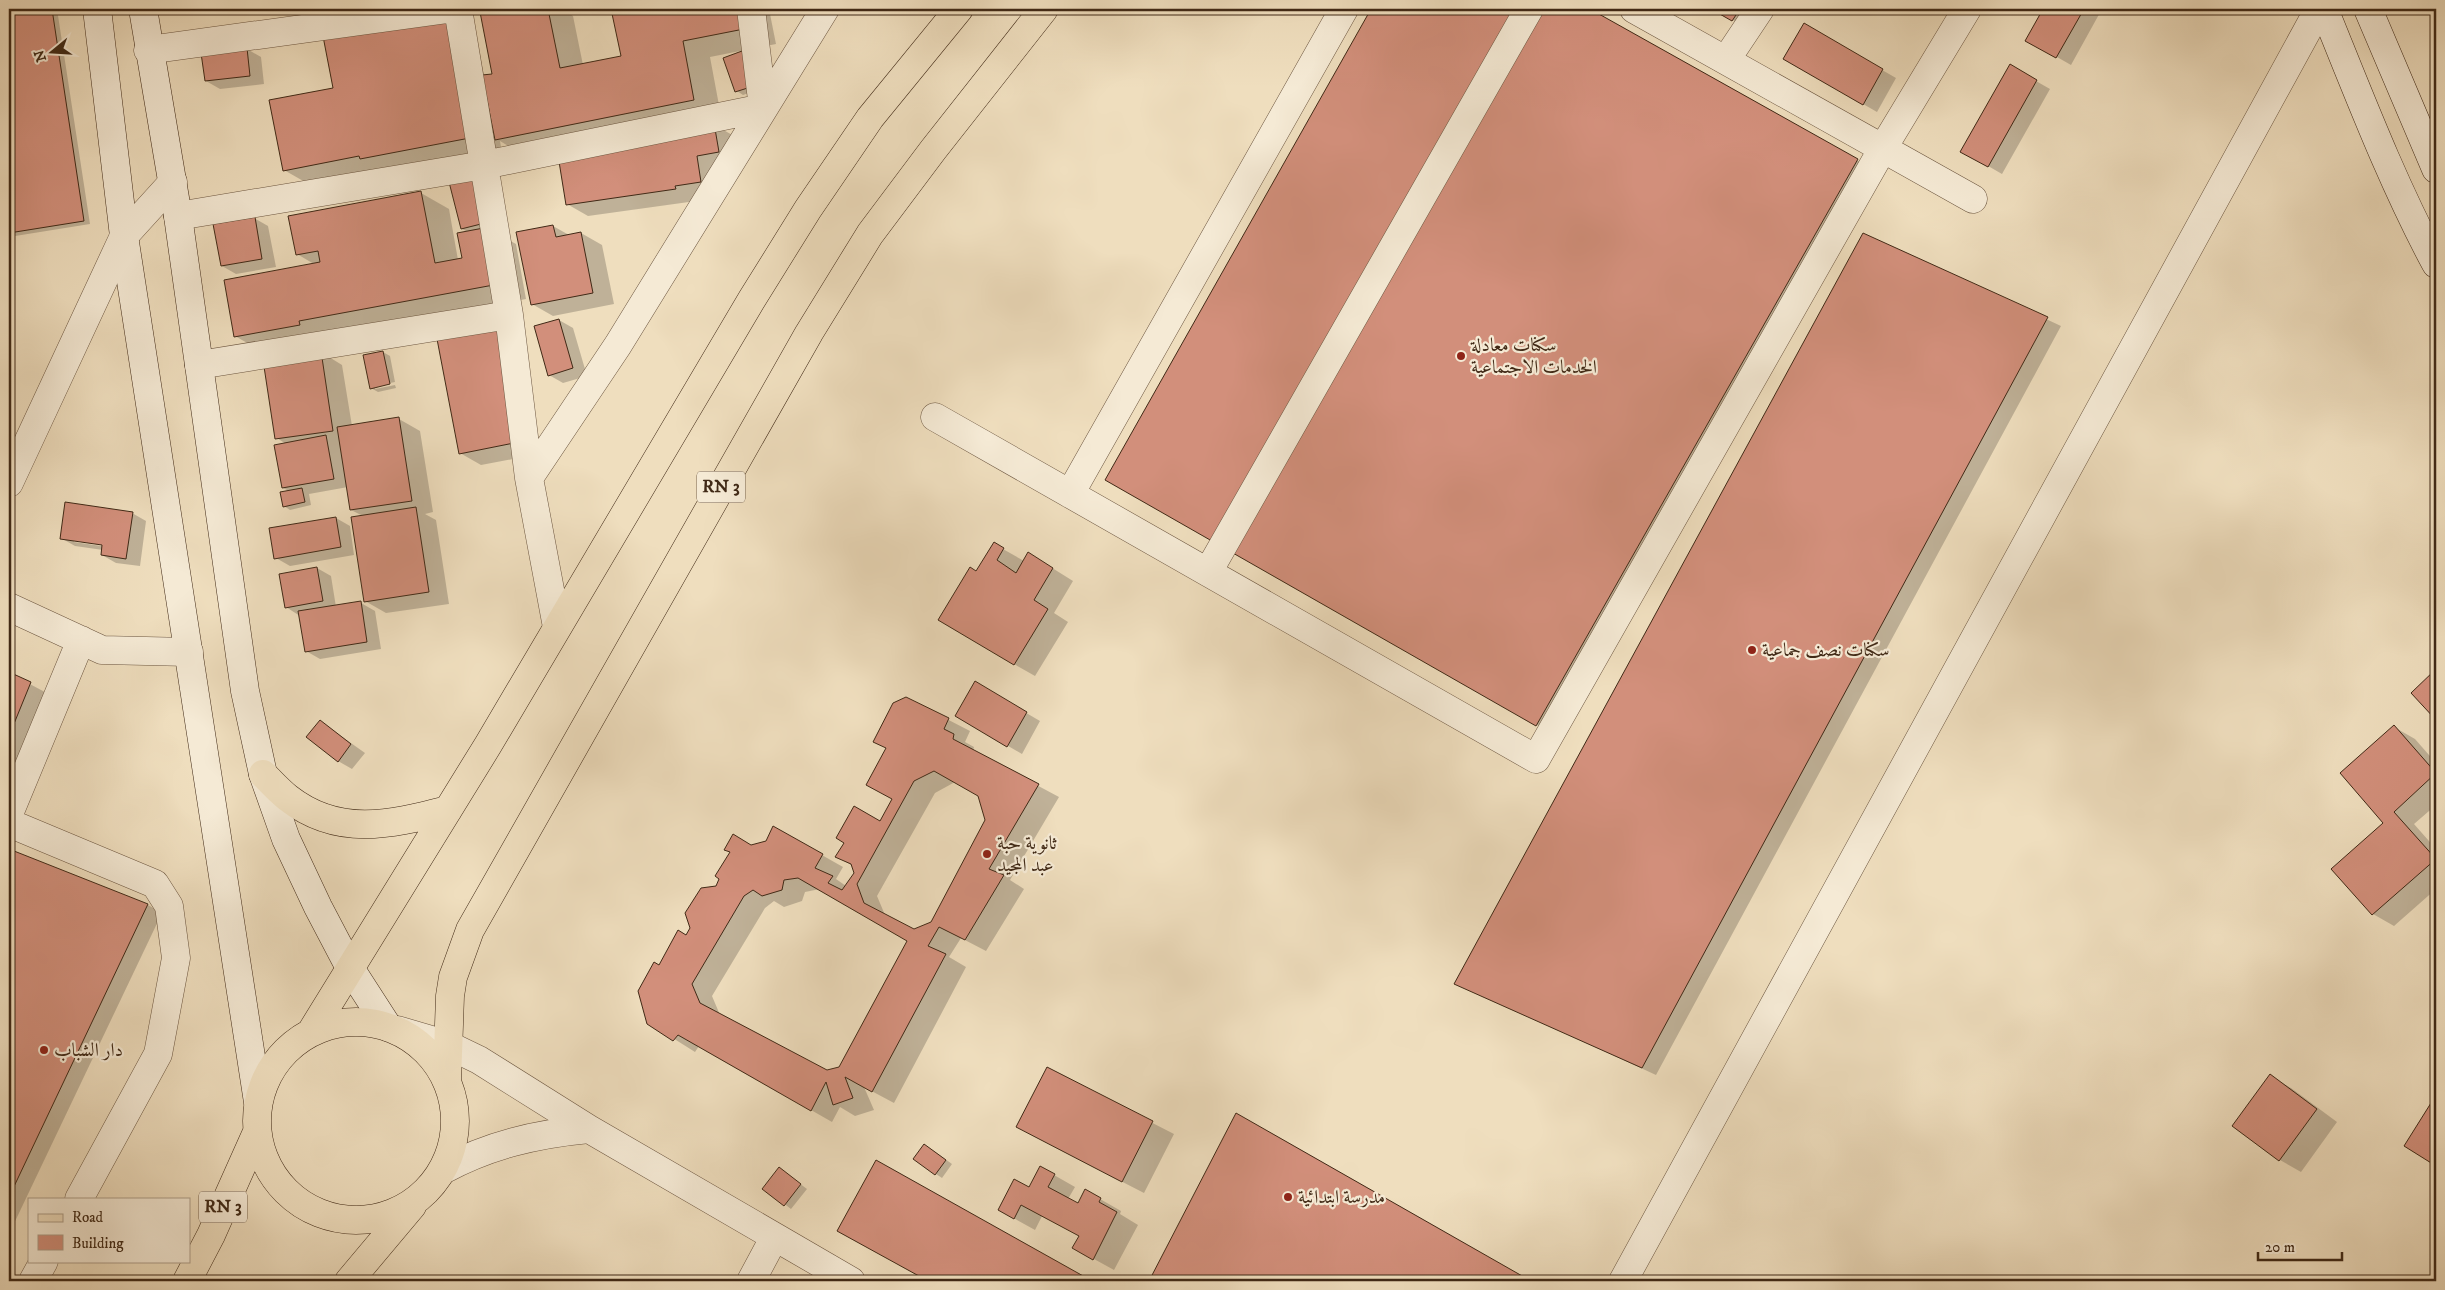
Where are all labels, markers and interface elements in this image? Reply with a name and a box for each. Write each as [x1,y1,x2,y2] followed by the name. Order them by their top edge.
[28,28,78,78] north arrow
[30,47,51,64] text: N
[1470,334,1597,379] place label: سكنات معادلة الخدمات الاجتماعية
[1455,350,1467,362] marker: سكنات معادلة الخدمات الاجتماعية
[697,472,745,502] road number: RN 3
[1762,639,1890,662] place label: سكنات نصف جماعية
[1746,644,1758,656] marker: سكنات نصف جماعية
[997,832,1057,877] place label: ثانوية حبة عبد المجيد
[981,848,993,860] marker: ثانوية حبة عبد المجيد
[54,1039,123,1062] place label: دار الشباب
[38,1044,50,1056] marker: دار الشباب
[1298,1186,1385,1209] place label: مدرسة ابتدائية
[1282,1191,1294,1203] marker: مدرسة ابتدائية
[199,1192,247,1222] road number: RN 3
[28,1198,190,1262] legend
[72,1208,104,1227] text: Road
[2258,1230,2341,1262] scale bar
[72,1234,124,1253] text: Building
[2265,1238,2295,1257] text: 20 m

